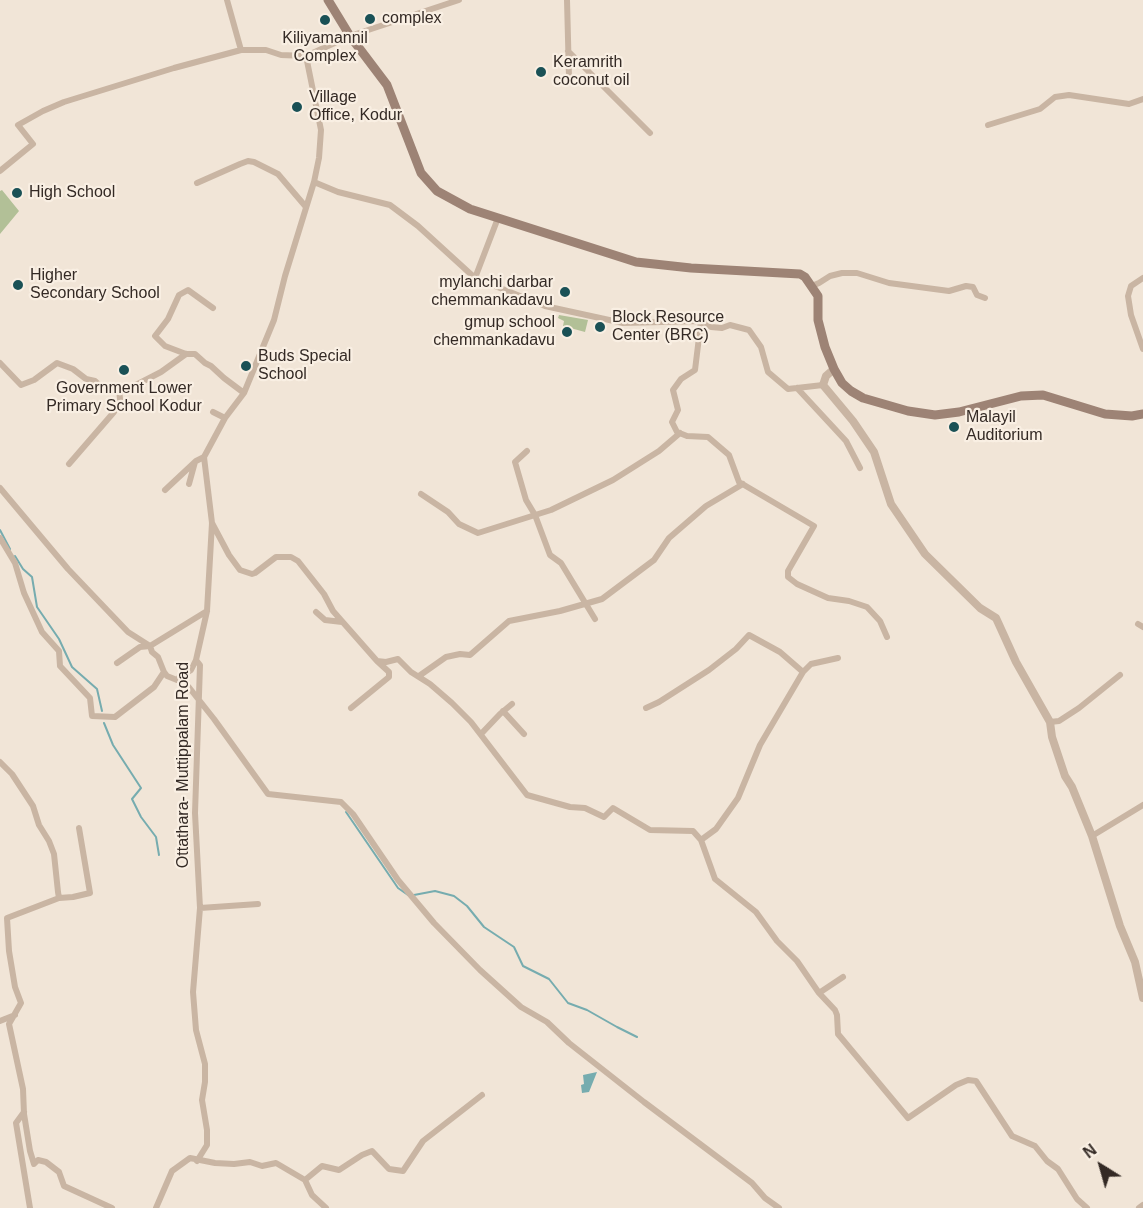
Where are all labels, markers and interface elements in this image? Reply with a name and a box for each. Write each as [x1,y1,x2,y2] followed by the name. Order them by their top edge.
[382,9,442,29] place label: complex
[363,12,377,26] marker: complex
[318,13,332,27] marker: Kiliyamannil Complex
[282,29,368,67] place label: Kiliyamannil Complex
[553,53,629,91] place label: Keramrith coconut oil
[534,65,548,79] marker: Keramrith coconut oil
[309,88,402,126] place label: Village Office, Kodur
[290,100,304,114] marker: Village Office, Kodur
[29,183,115,203] place label: High School
[10,186,24,200] marker: High School
[30,266,160,304] place label: Higher Secondary School
[431,273,553,311] place label: mylanchi darbar chemmankadavu
[11,278,25,292] marker: Higher Secondary School
[558,285,572,299] marker: mylanchi darbar chemmankadavu
[612,308,724,346] place label: Block Resource Center (BRC)
[433,313,555,351] place label: gmup school chemmankadavu
[593,320,607,334] marker: Block Resource Center (BRC)
[560,325,574,339] marker: gmup school chemmankadavu
[258,347,351,385] place label: Buds Special School
[239,359,253,373] marker: Buds Special School
[117,363,131,377] marker: Government Lower Primary School Kodur
[46,379,202,417] place label: Government Lower Primary School Kodur
[966,408,1042,446] place label: Malayil Auditorium
[947,420,961,434] marker: Malayil Auditorium
[174,662,194,868] street label: Ottathara- Muttippalam Road
[1071,1136,1131,1196] north arrow
[1080,1141,1100,1161] text: N

